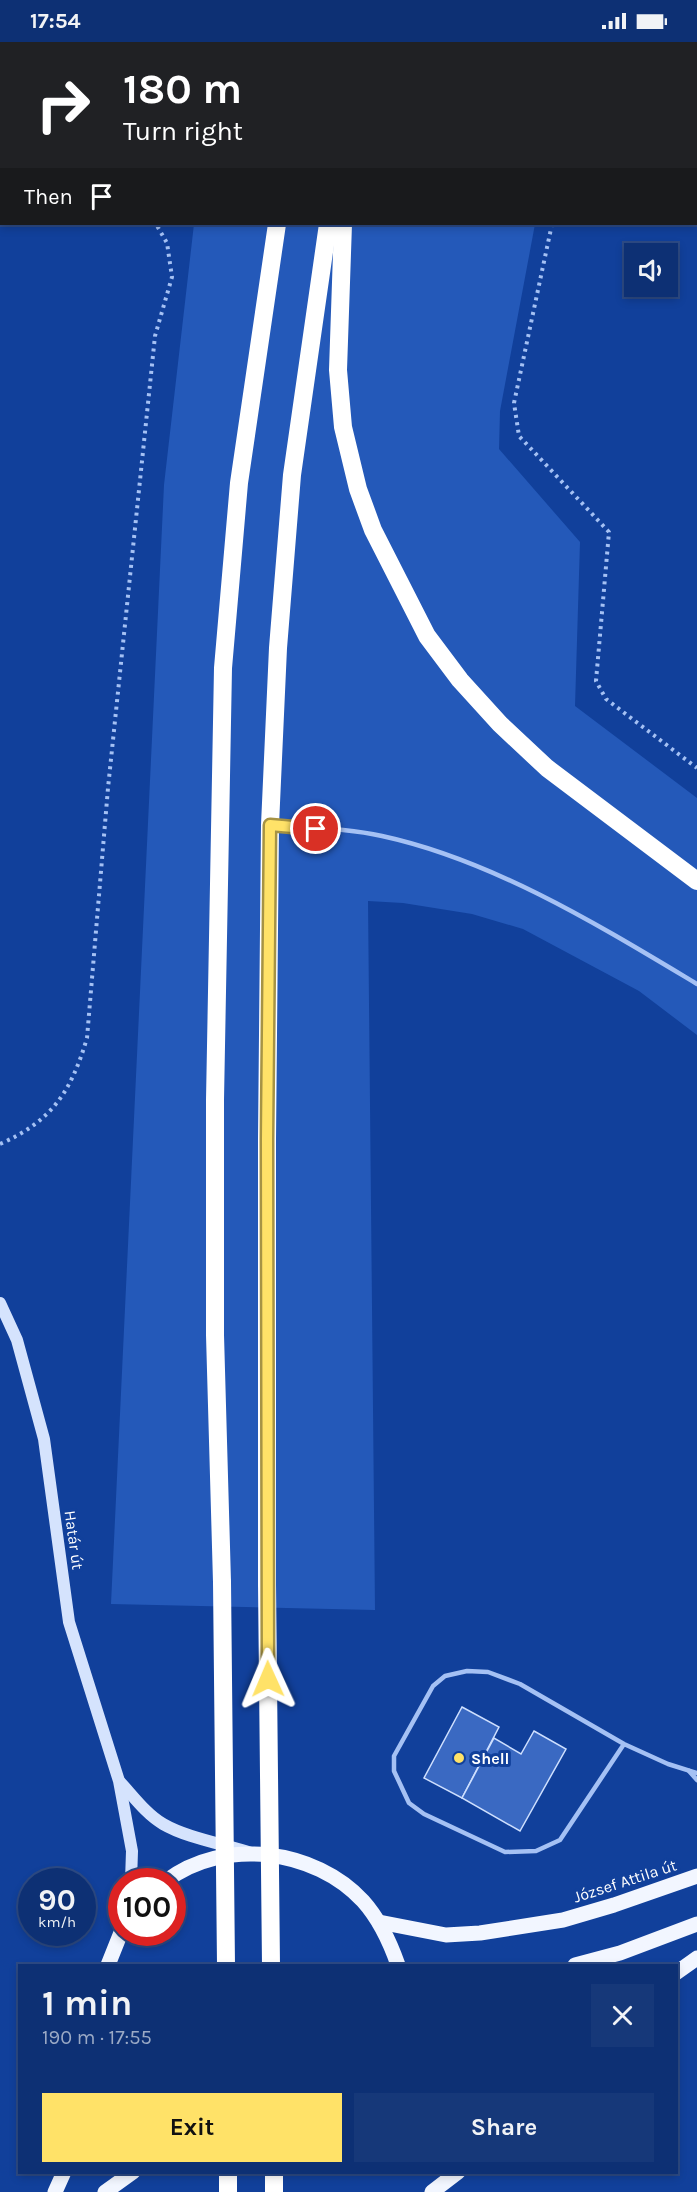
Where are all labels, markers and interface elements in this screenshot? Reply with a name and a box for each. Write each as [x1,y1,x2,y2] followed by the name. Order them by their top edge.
[30,8,81,34] text: 17:54
[123,64,242,114] text: 180 m
[24,66,102,144] icon: right
[123,115,243,147] text: Turn right
[85,180,118,213] icon: arrive
[24,184,73,210] text: Then
[624,243,678,297] map controls
[624,243,678,297] button: sound
[290,803,341,854] pin
[299,812,332,845] icon: arrive
[60,1509,88,1571] street label: Határ út
[236,1647,300,1711] position arrow
[471,1749,509,1768] place label: Shell
[452,1751,466,1765] marker: Shell
[571,1855,679,1907] street label: József Attila út
[108,1868,186,1946] speed limit sign: 100
[38,1882,76,1918] text: 90
[38,1913,76,1931] text: km/h
[42,1982,132,2024] text: 1 min
[591,1984,654,2047] button: close
[42,2026,152,2049] text: 190 m · 17:55
[42,2093,342,2162] button: Exit
[354,2093,654,2162] button: Share

